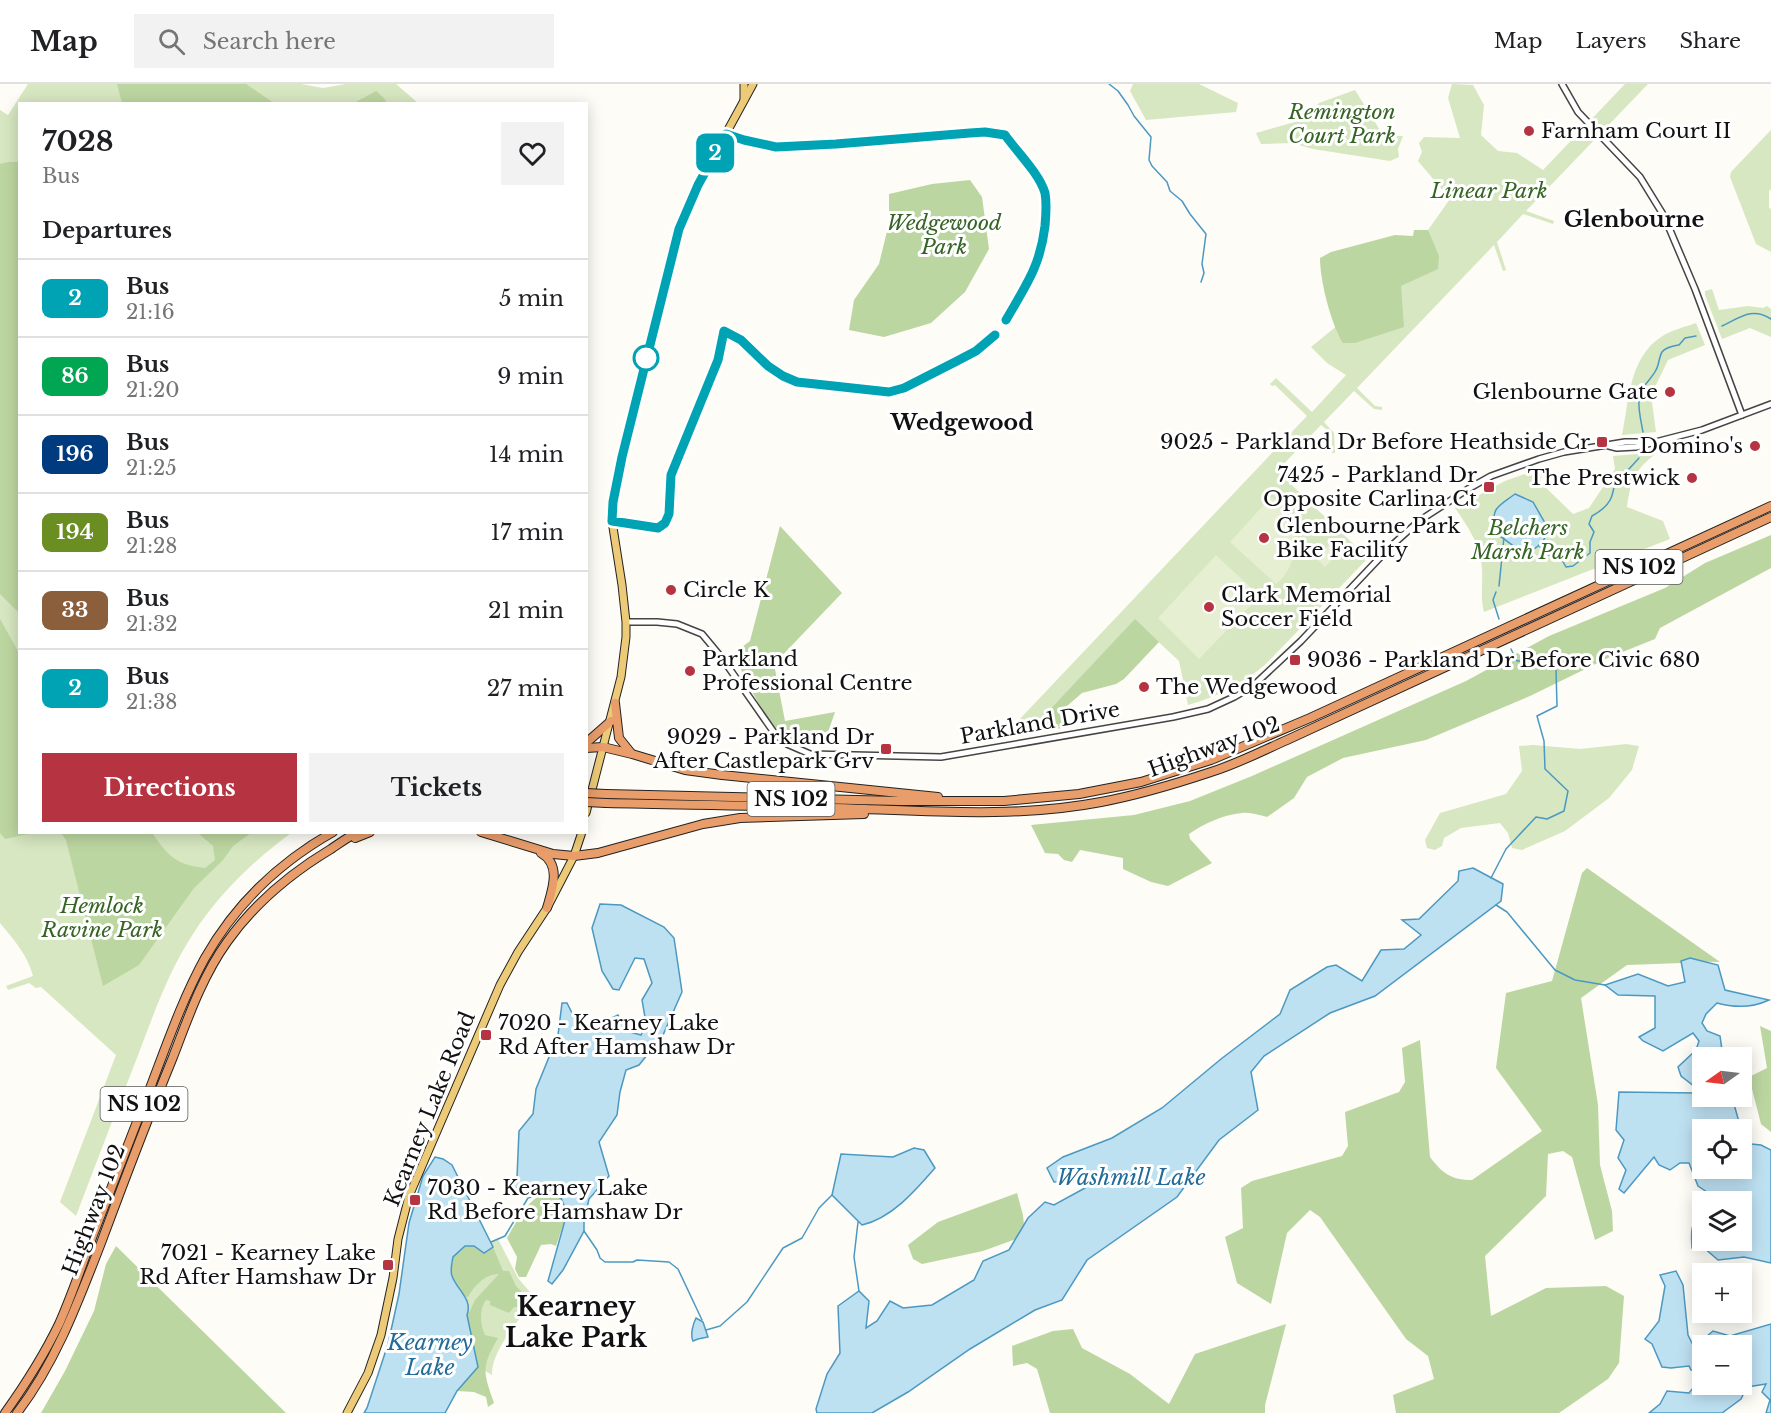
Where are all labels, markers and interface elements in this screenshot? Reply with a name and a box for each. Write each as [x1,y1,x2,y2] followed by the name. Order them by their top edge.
[134,14,554,68] search box
[30,24,98,59] text: Map
[155,25,188,58] icon: search
[203,28,336,55] text: Search here
[1494,28,1543,54] text: Map
[1576,28,1647,54] text: Layers
[1680,28,1741,54] text: Share
[1287,99,1396,149] park label: Remington Court Park
[1541,118,1731,144] place label: Farnham Court II
[501,122,564,185] button: heart
[42,124,114,159] text: 7028
[1522,124,1536,138] marker: Farnham Court II
[696,134,734,172] line badge: 2
[708,140,722,166] text: 2
[42,164,80,188] text: Bus
[1430,178,1547,204] park label: Linear Park
[1564,206,1704,233] district label: Glenbourne
[886,210,1002,260] park label: Wedgewood Park
[42,217,172,244] text: Departures
[126,273,169,300] text: Bus
[68,285,82,311] text: 2
[499,285,564,312] text: 5 min
[126,300,175,324] text: 21:16
[633,345,659,371] unlabelled marker
[126,351,169,378] text: Bus
[61,363,89,389] text: 86
[497,363,564,390] text: 9 min
[126,378,180,402] text: 21:20
[1472,379,1658,405] place label: Glenbourne Gate
[1663,385,1677,399] marker: Glenbourne Gate
[890,409,1033,436] district label: Wedgewood
[126,429,169,456] text: Bus
[1160,429,1590,455] place label: 9025 - Parkland Dr Before Heathside Cr
[1639,433,1743,459] place label: Domino's
[1595,435,1609,449] marker: 9025 - Parkland Dr Before Heathside Cr
[1748,439,1762,453] marker: Domino's
[56,441,94,467] text: 196
[489,441,564,468] text: 14 min
[126,456,177,480] text: 21:25
[1263,462,1477,512] place label: 7425 - Parkland Dr Opposite Carlina Ct
[1528,465,1680,491] place label: The Prestwick
[1685,471,1699,485] marker: The Prestwick
[1482,480,1496,494] marker: 7425 - Parkland Dr Opposite Carlina Ct
[126,507,169,534] text: Bus
[1276,513,1461,563] place label: Glenbourne Park Bike Facility
[1470,515,1585,565] park label: Belchers Marsh Park
[56,519,94,545] text: 194
[491,519,564,546] text: 17 min
[1257,531,1271,545] marker: Glenbourne Park Bike Facility
[126,534,177,558] text: 21:28
[1596,550,1682,584] road number: NS 102
[683,577,770,603] place label: Circle K
[1221,582,1391,632] place label: Clark Memorial Soccer Field
[664,583,678,597] marker: Circle K
[126,585,169,612] text: Bus
[62,597,88,623] text: 33
[488,597,564,624] text: 21 min
[1202,600,1216,614] marker: Clark Memorial Soccer Field
[126,612,178,636] text: 21:32
[702,646,912,696] place label: Parkland Professional Centre
[1307,647,1700,673] place label: 9036 - Parkland Dr Before Civic 680
[1288,653,1302,667] marker: 9036 - Parkland Dr Before Civic 680
[126,663,169,690] text: Bus
[683,664,697,678] marker: Parkland Professional Centre
[1156,674,1337,700] place label: The Wedgewood
[68,675,82,701] text: 2
[487,675,564,702] text: 27 min
[1137,680,1151,694] marker: The Wedgewood
[126,690,177,714] text: 21:38
[958,696,1122,750] street label: Parkland Drive
[1145,711,1283,783] street label: Highway 102
[652,724,874,774] place label: 9029 - Parkland Dr After Castlepark Grv
[879,742,893,756] marker: 9029 - Parkland Dr After Castlepark Grv
[42,753,297,822] button: Directions
[309,753,564,822] button: Tickets
[748,782,834,816] road number: NS 102
[40,893,163,943] park label: Hemlock Ravine Park
[379,1008,481,1210] street label: Kearney Lake Road
[498,1010,735,1060] place label: 7020 - Kearney Lake Rd After Hamshaw Dr
[479,1028,493,1042] marker: 7020 - Kearney Lake Rd After Hamshaw Dr
[1692,1047,1752,1107] north arrow
[1692,1047,1752,1395] map controls
[100,1087,188,1121] road number: NS 102
[1692,1119,1752,1179] button: locate
[57,1141,131,1279] street label: Highway 102
[1057,1164,1205,1191] water label: Washmill Lake
[427,1175,682,1225] place label: 7030 - Kearney Lake Rd Before Hamshaw Dr
[1692,1191,1752,1251] button: layers
[408,1193,422,1207] marker: 7030 - Kearney Lake Rd Before Hamshaw Dr
[139,1240,376,1290] place label: 7021 - Kearney Lake Rd After Hamshaw Dr
[381,1258,395,1272] marker: 7021 - Kearney Lake Rd After Hamshaw Dr
[1692,1263,1752,1323] button: +
[505,1290,648,1354] district label: Kearney Lake Park
[386,1329,473,1381] water label: Kearney Lake
[1692,1335,1752,1395] button: −

